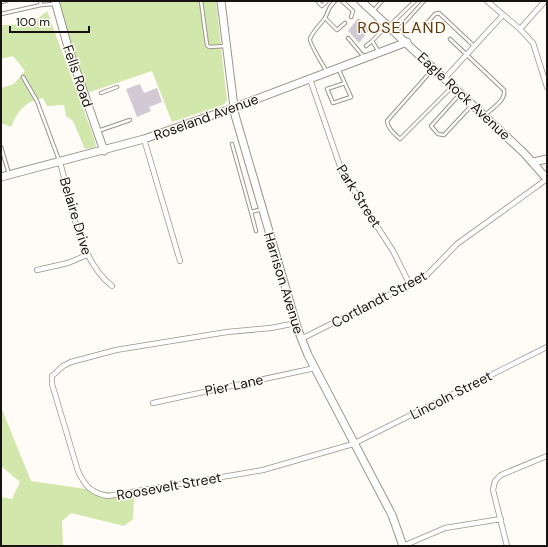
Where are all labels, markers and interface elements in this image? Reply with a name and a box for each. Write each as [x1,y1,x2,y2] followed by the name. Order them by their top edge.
[10,8,89,34] scale bar
[16,14,50,30] text: 100 m
[357,17,447,38] district label: ROSELAND
[59,42,97,110] street label: Fells Road
[414,48,514,144] street label: Eagle Rock Avenue
[151,90,261,144] street label: Roseland Avenue
[333,161,385,231] street label: Park Street
[56,175,96,257] street label: Belaire Drive
[260,230,308,336] street label: Harrison Avenue
[328,266,430,332] street label: Cortlandt Street
[407,367,495,423] street label: Lincoln Street
[203,370,265,400] street label: Pier Lane
[115,468,223,504] street label: Roosevelt Street

